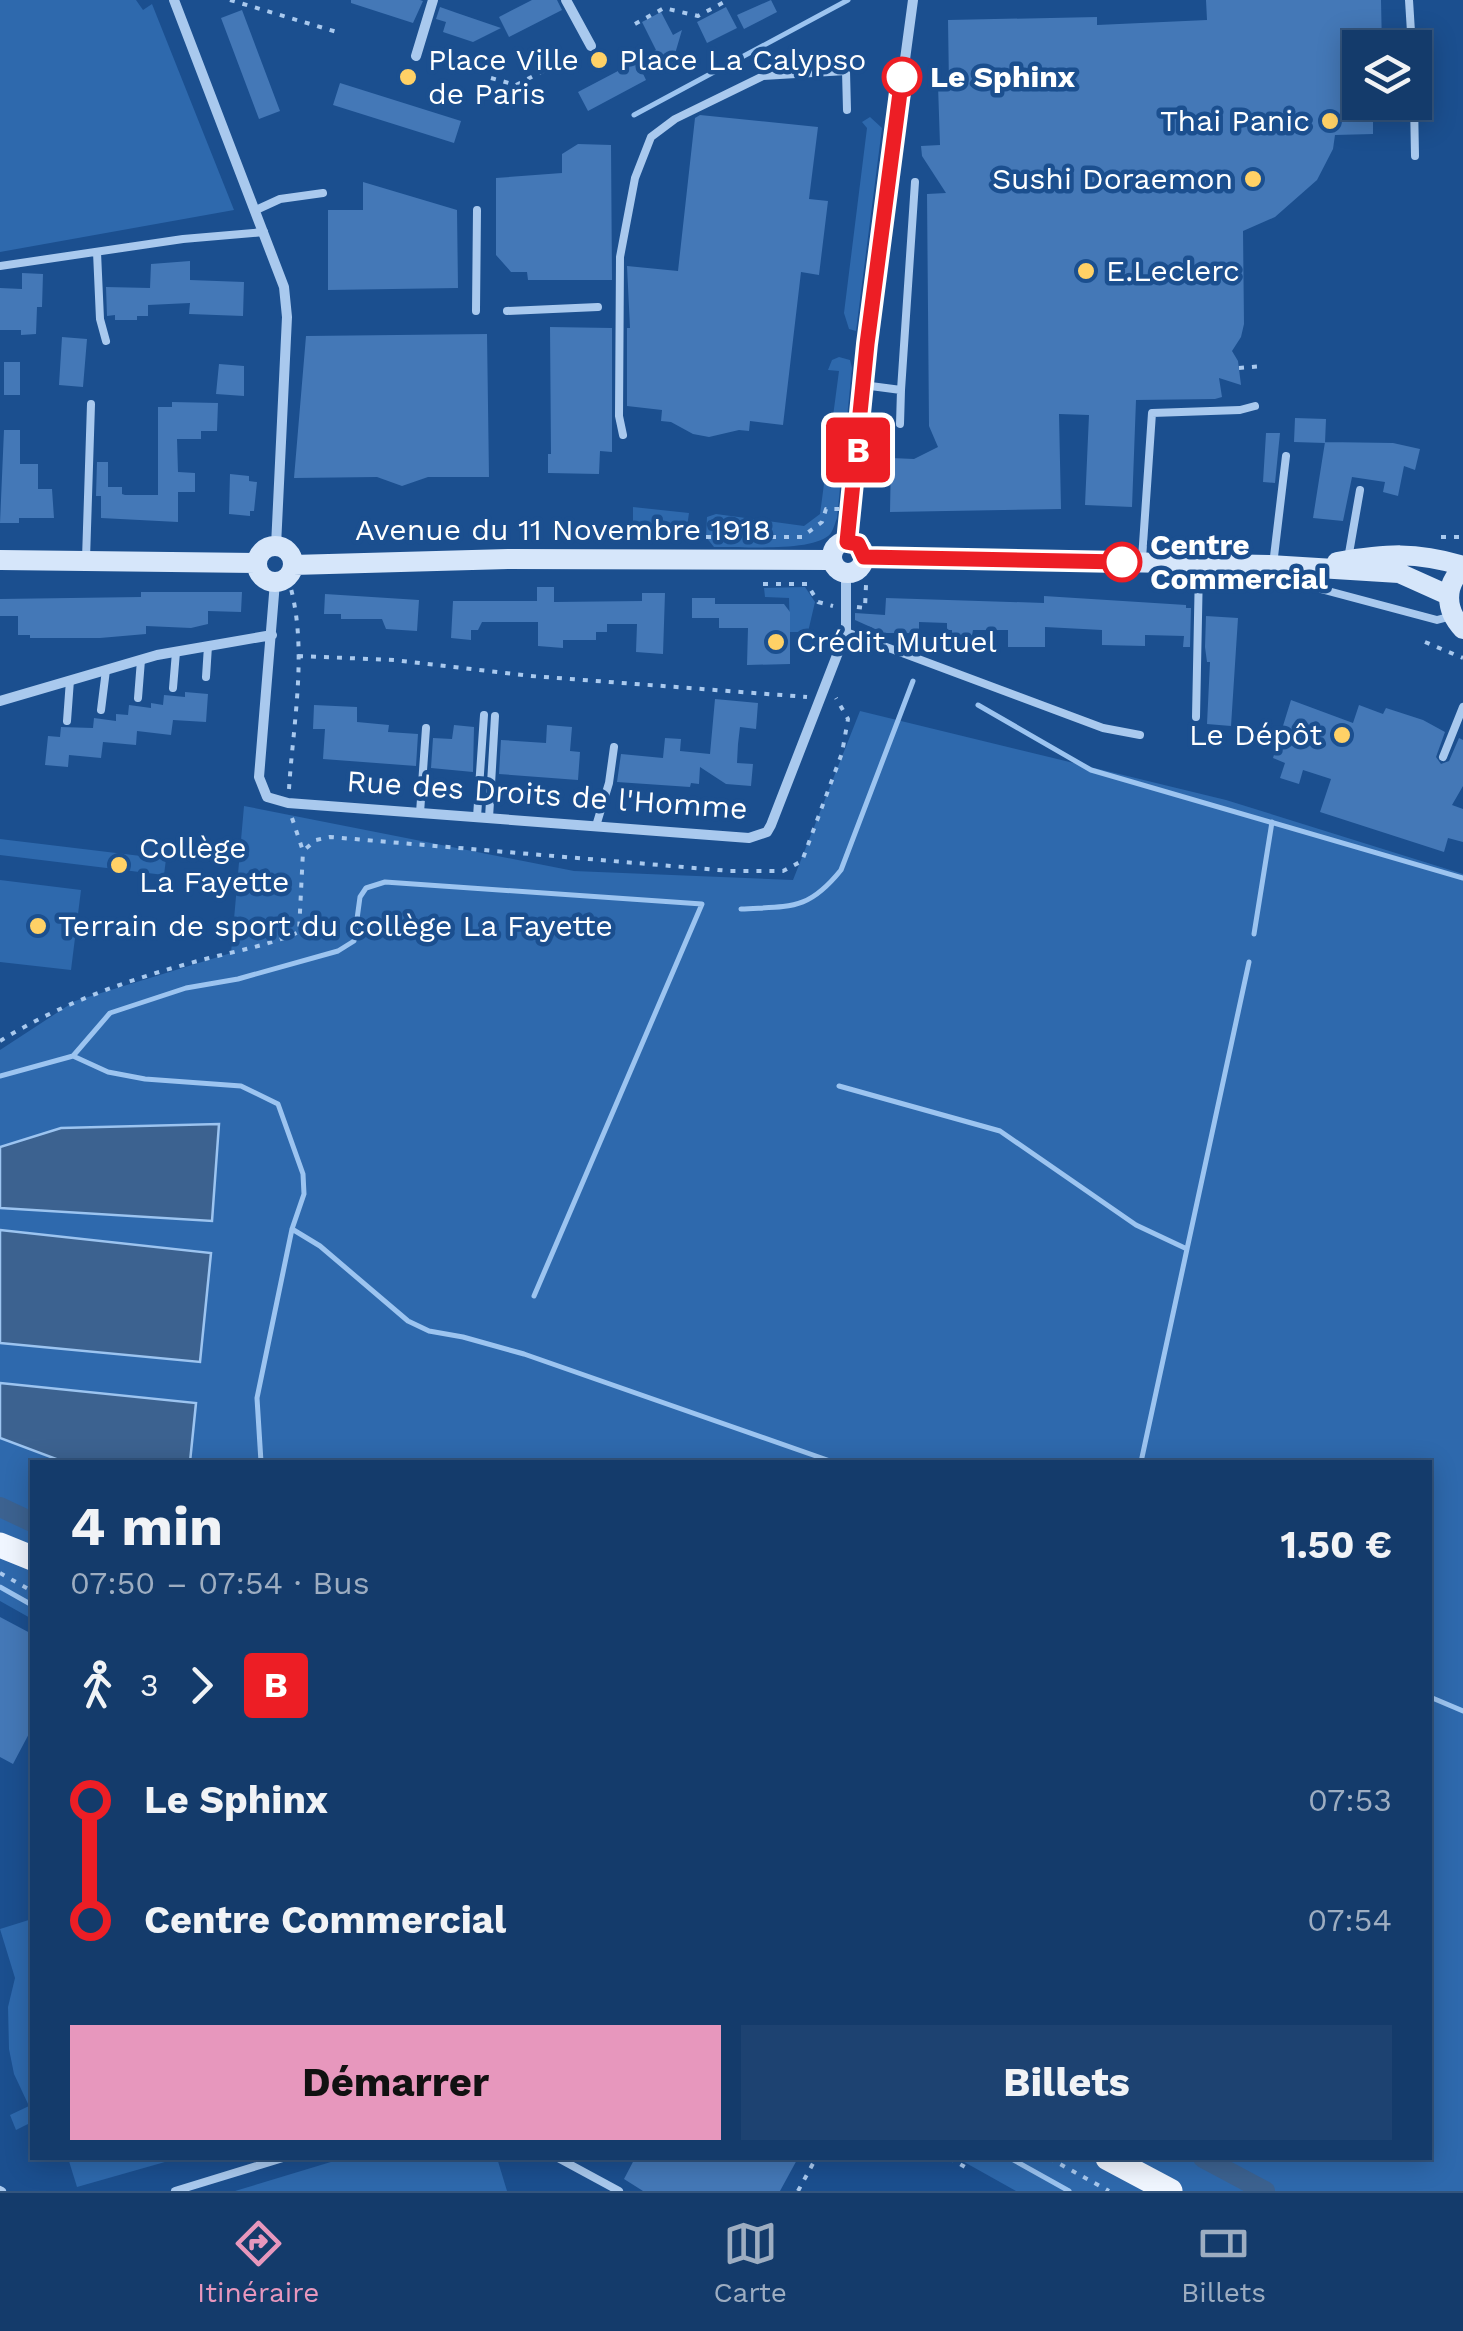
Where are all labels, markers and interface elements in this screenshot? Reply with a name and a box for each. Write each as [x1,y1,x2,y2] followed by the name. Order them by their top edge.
[1342,30,1432,120] map controls
[1342,30,1432,120] button: layers
[428,42,579,111] place label: Place Ville de Paris
[619,42,866,77] place label: Place La Calypso
[588,49,610,71] marker: Place La Calypso
[883,58,921,96] marker: Le Sphinx
[930,59,1075,94] place label: Le Sphinx
[397,66,419,88] marker: Place Ville de Paris
[1160,103,1310,138] place label: Thai Panic
[1319,110,1341,132] marker: Thai Panic
[992,161,1233,196] place label: Sushi Doraemon
[1242,168,1264,190] marker: Sushi Doraemon
[1106,253,1240,288] place label: E.Leclerc
[1075,260,1097,282] marker: E.Leclerc
[826,418,890,482] line badge: B
[846,429,870,471] text: B
[355,512,771,547] street label: Avenue du 11 Novembre 1918
[1150,527,1328,596] place label: Centre Commercial
[1103,543,1141,581] marker: Centre Commercial
[796,624,997,659] place label: Crédit Mutuel
[765,631,787,653] marker: Crédit Mutuel
[1189,717,1322,752] place label: Le Dépôt
[1331,724,1353,746] marker: Le Dépôt
[345,763,749,826] street label: Rue des Droits de l'Homme
[139,830,289,899] place label: Collège La Fayette
[108,854,130,876] marker: Collège La Fayette
[58,908,613,943] place label: Terrain de sport du collège La Fayette
[27,915,49,937] marker: Terrain de sport du collège La Fayette
[70,1494,223,1558] text: 4 min
[1280,1523,1392,1567] text: 1.50 €
[70,1564,370,1602] text: 07:50 – 07:54 · Bus
[70,1658,125,1713] icon: walk
[174,1658,229,1713] icon: forward
[264,1664,288,1706] text: B
[140,1666,159,1704] text: 3
[144,1778,328,1822] text: Le Sphinx
[1308,1781,1392,1819] text: 07:53
[144,1898,506,1942] text: Centre Commercial
[1307,1901,1392,1939] text: 07:54
[70,2025,721,2140] button: Démarrer
[741,2025,1392,2140] button: Billets
[197,2216,319,2309] tab: Itinéraire
[713,2216,787,2309] tab: Carte
[1181,2216,1266,2309] tab: Billets

